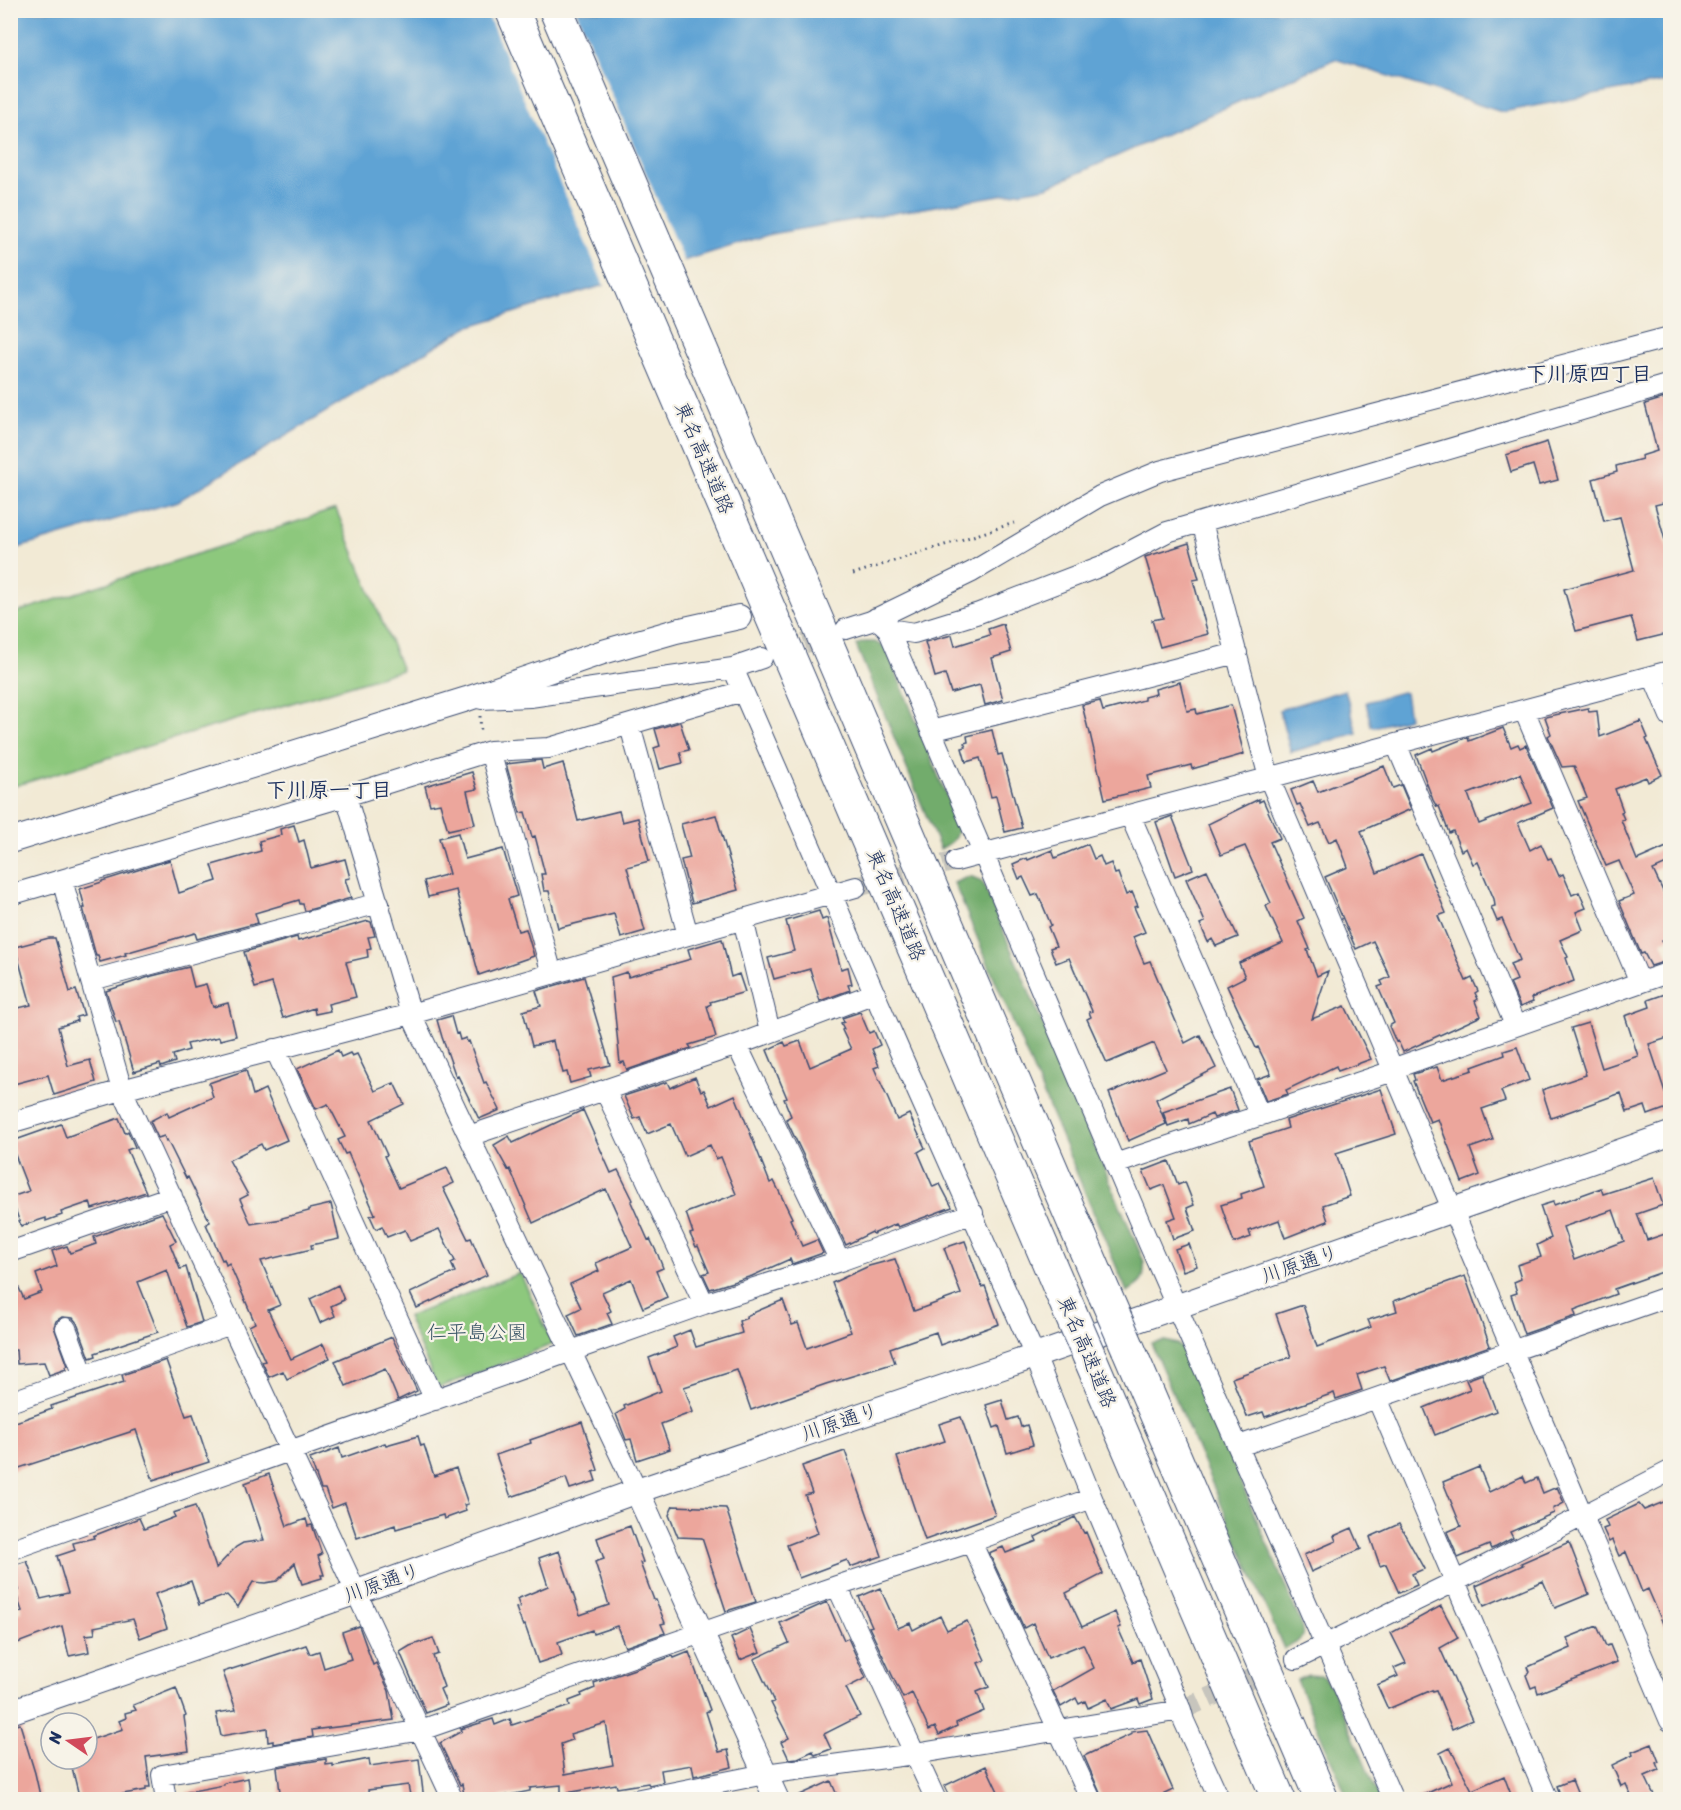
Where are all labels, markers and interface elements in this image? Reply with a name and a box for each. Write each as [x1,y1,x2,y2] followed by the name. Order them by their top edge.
[1526,355,1652,393] district label: 下川原四丁目
[664,396,744,520] street label: 東名高速道路
[266,771,392,809] district label: 下川原一丁目
[856,843,936,967] street label: 東名高速道路
[1256,1234,1344,1294] street label: 川原通り
[1047,1290,1127,1414] street label: 東名高速道路
[427,1315,527,1350] park label: 仁平島公園
[796,1392,884,1452] street label: 川原通り
[338,1553,426,1613] street label: 川原通り
[39,1711,99,1771] north arrow
[39,1728,71,1747] text: N

